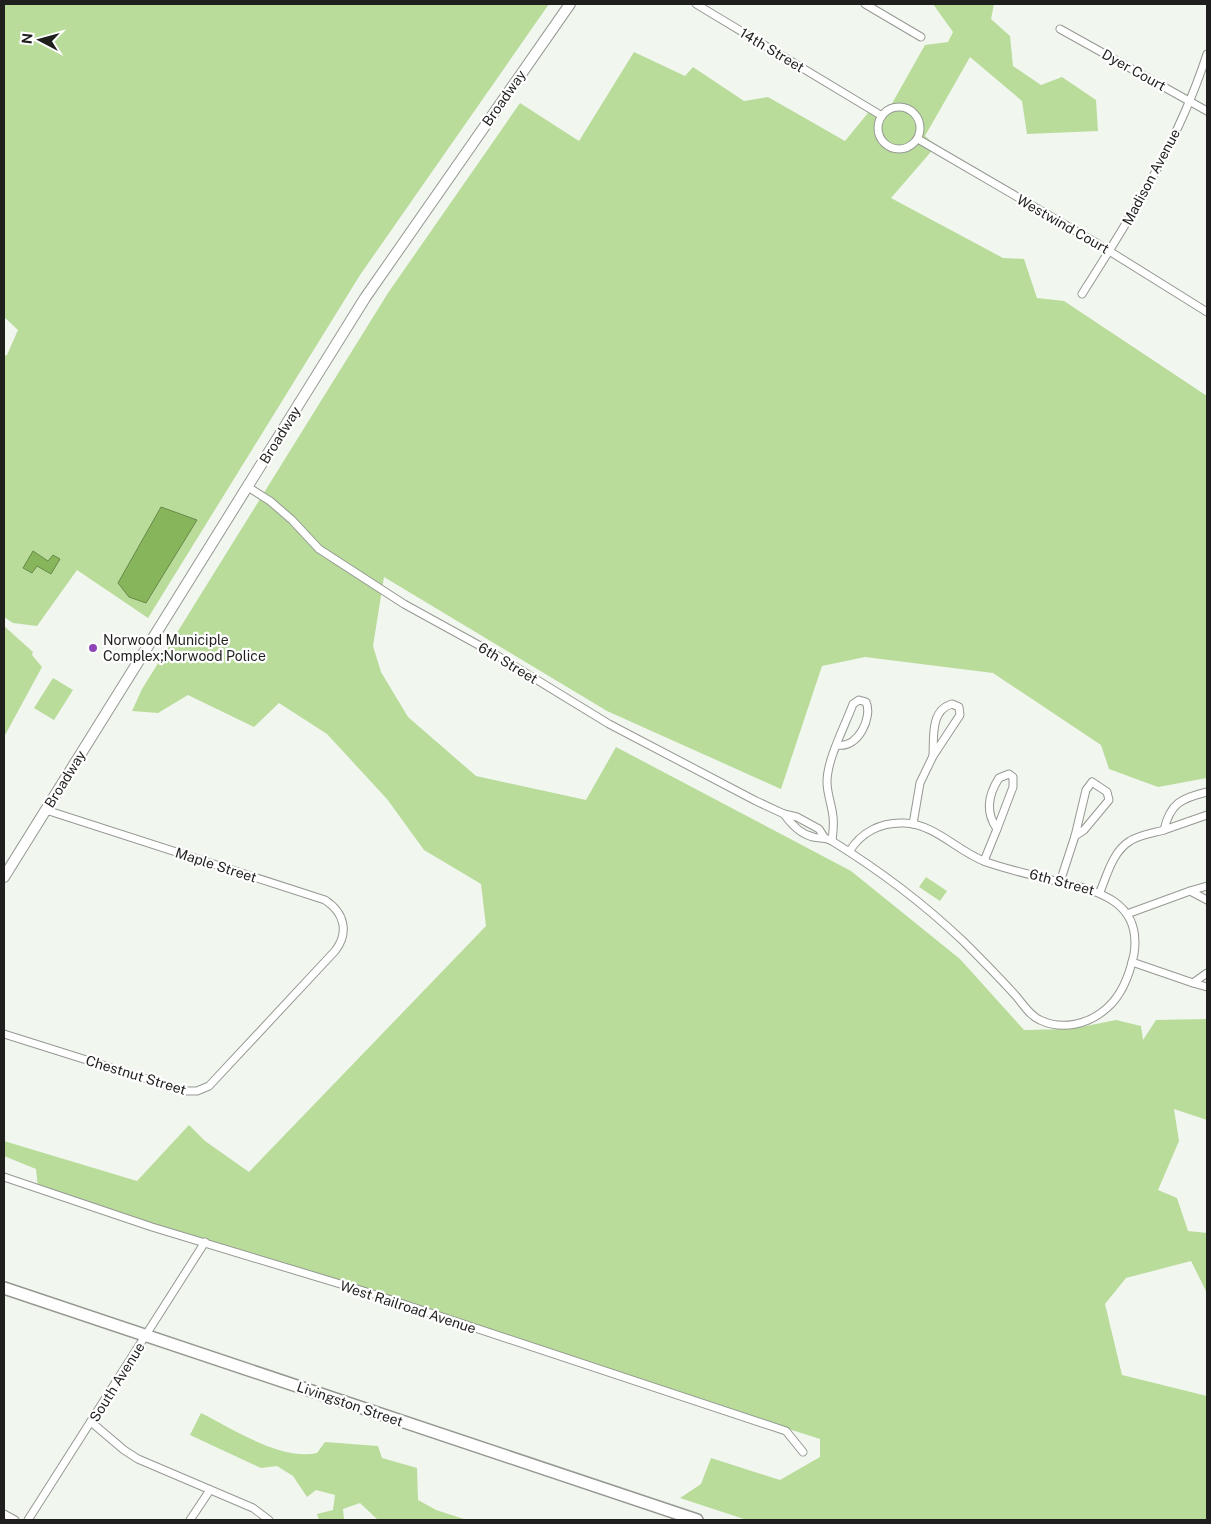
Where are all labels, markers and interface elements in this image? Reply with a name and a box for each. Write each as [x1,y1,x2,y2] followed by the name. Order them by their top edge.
[15,15,65,65] north arrow
[737,25,807,75] street label: 14th Street
[19,32,36,45] text: N
[1099,46,1169,94] street label: Dyer Court
[479,67,529,129] street label: Broadway
[1119,126,1183,228] street label: Madison Avenue
[1014,191,1112,257] street label: Westwind Court
[256,403,304,467] street label: Broadway
[103,632,266,664] place label: Norwood Municiple Complex;Norwood Police
[475,639,541,687] street label: 6th Street
[87,642,99,654] marker: Norwood Municiple Complex;Norwood Police
[41,747,89,811] street label: Broadway
[173,844,259,886] street label: Maple Street
[1028,866,1096,898] street label: 6th Street
[84,1052,188,1098] street label: Chestnut Street
[338,1277,478,1337] street label: West Railroad Avenue
[86,1339,148,1425] street label: South Avenue
[295,1378,405,1430] street label: Livingston Street

